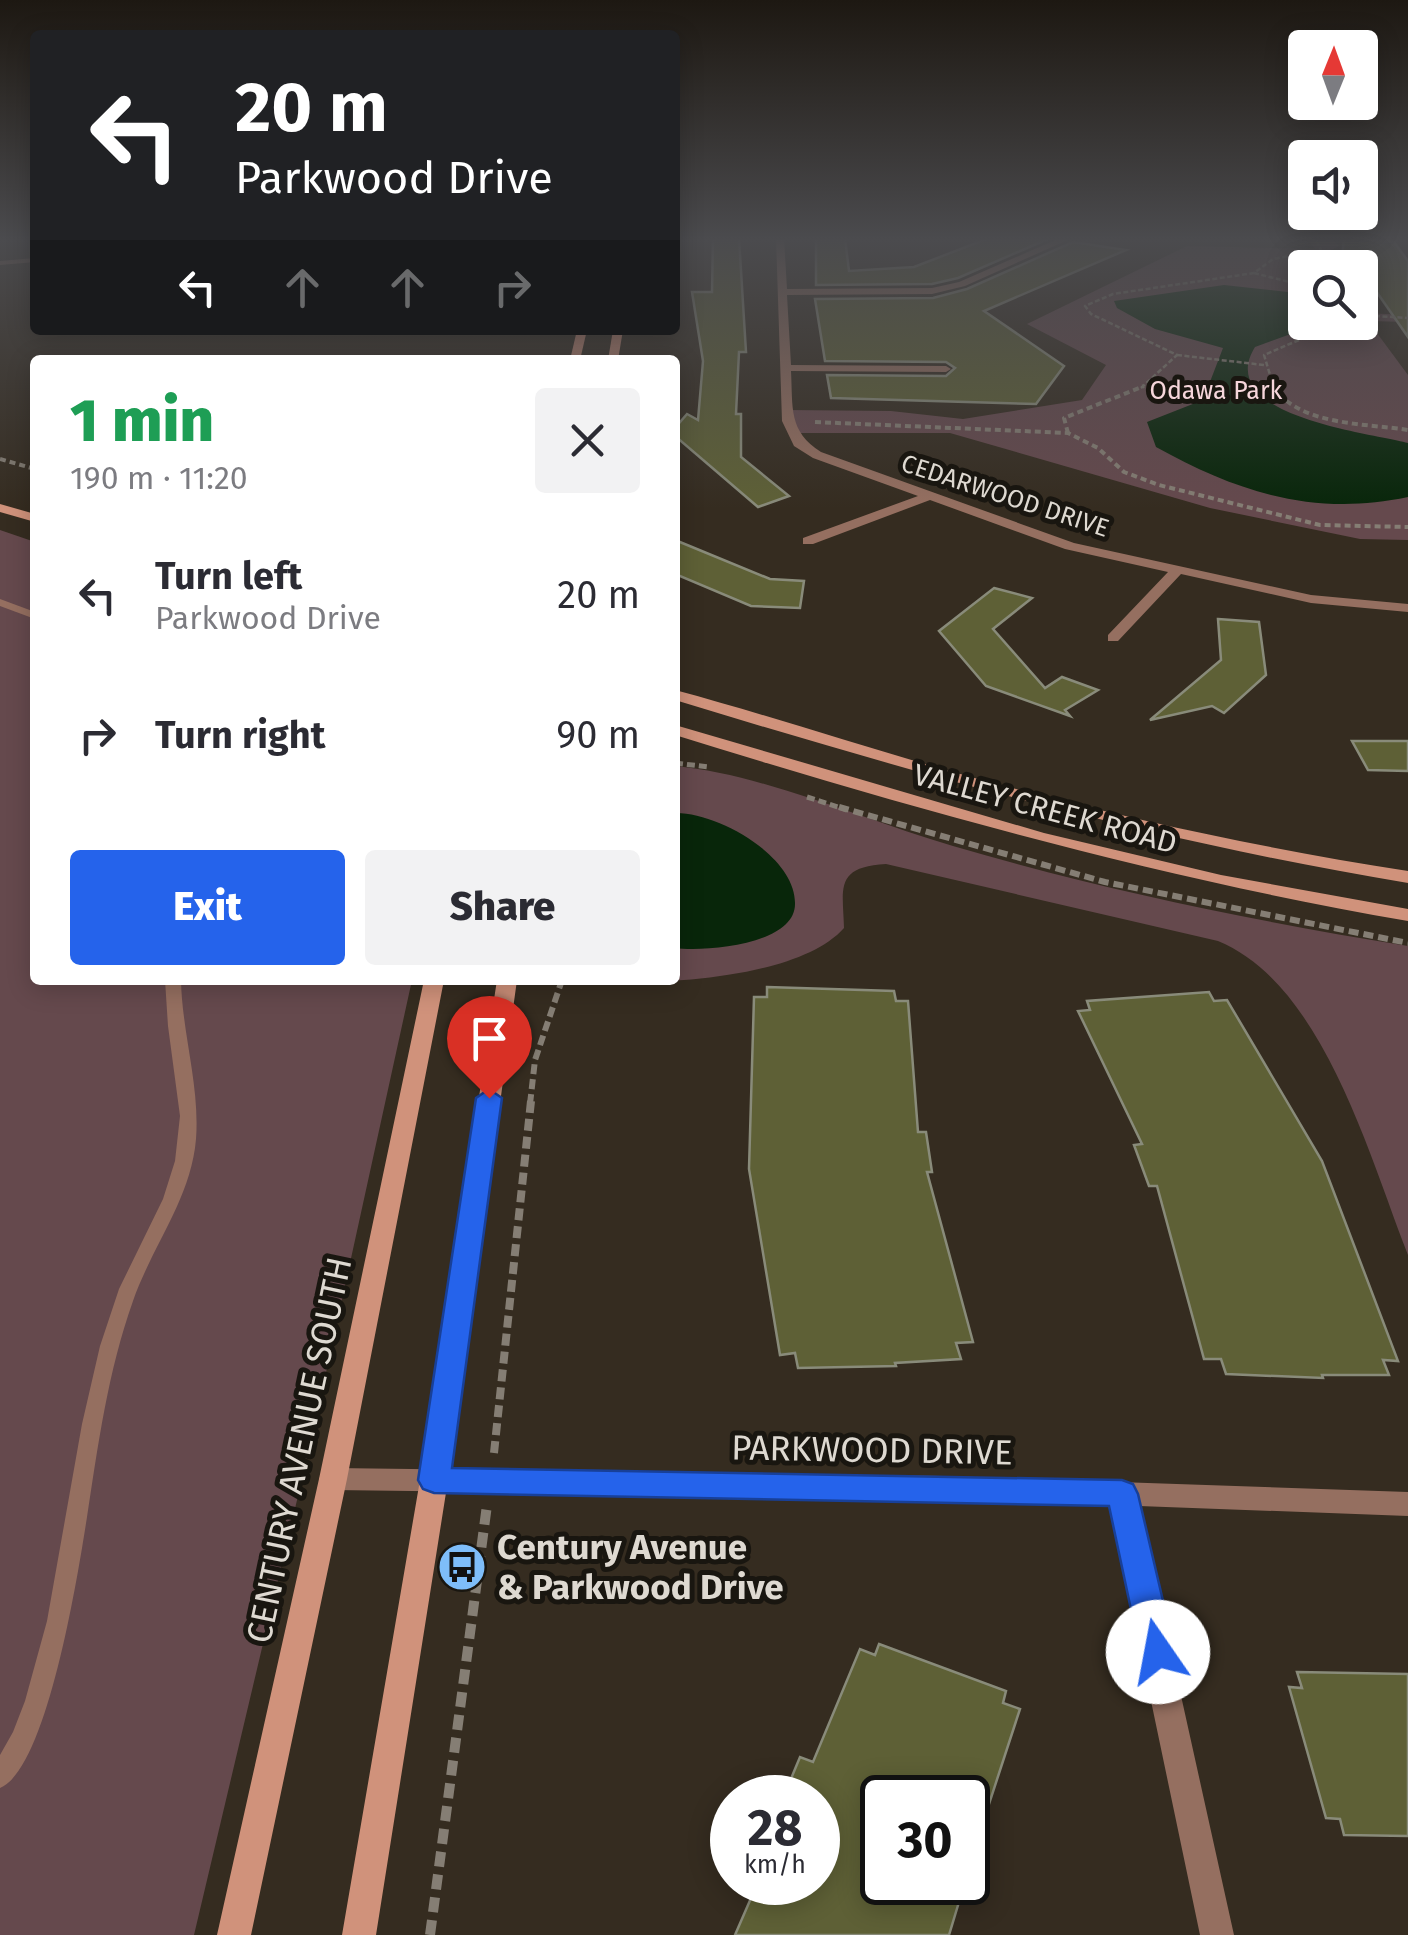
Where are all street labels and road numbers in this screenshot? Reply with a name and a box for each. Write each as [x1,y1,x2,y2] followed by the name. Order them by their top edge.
[897,448,1113,544] street label: CEDARWOOD DRIVE
[909,757,1181,861] street label: VALLEY CREEK ROAD
[238,1253,360,1647] street label: CENTURY AVENUE SOUTH
[731,1427,1013,1473] street label: PARKWOOD DRIVE

